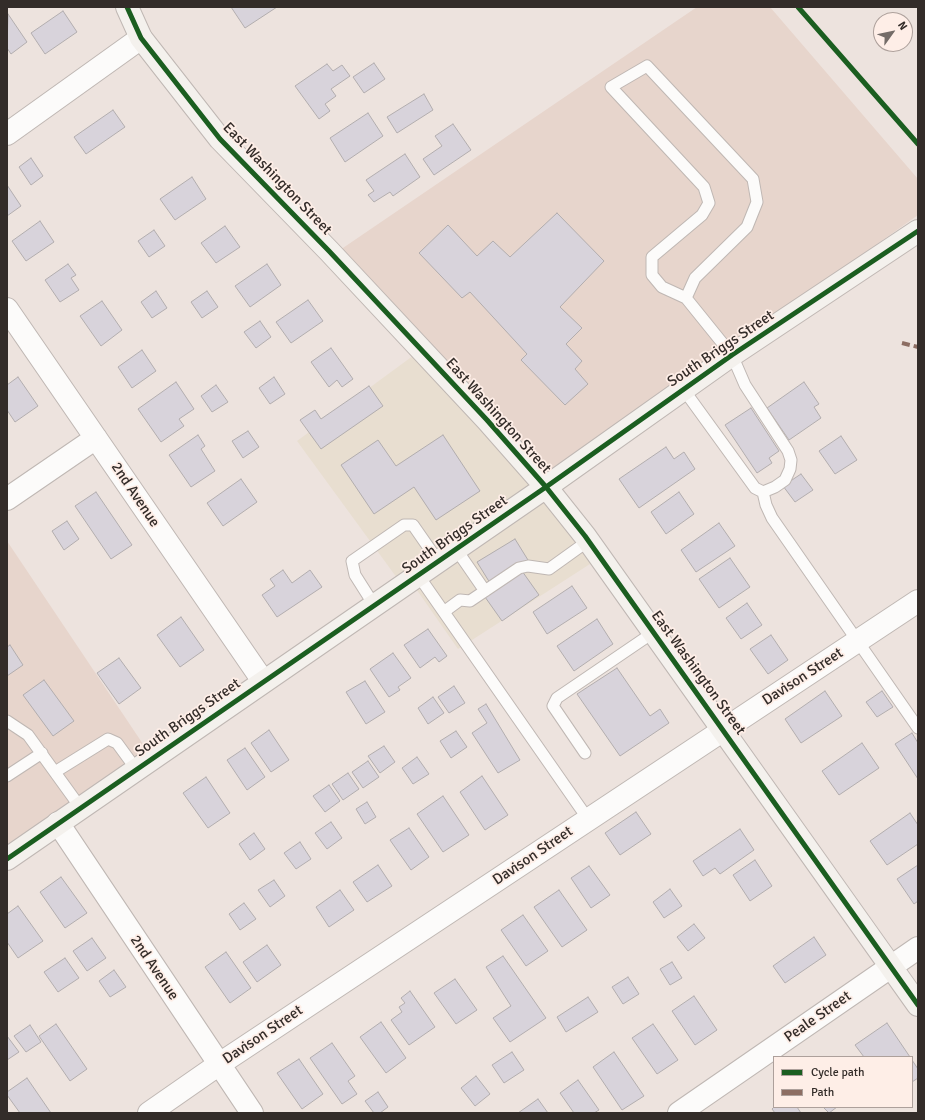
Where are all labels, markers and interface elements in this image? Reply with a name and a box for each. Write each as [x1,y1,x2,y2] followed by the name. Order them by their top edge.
[873,12,913,52] north arrow
[895,19,910,32] text: N
[219,119,335,239] street label: East Washington Street
[664,307,778,391] street label: South Briggs Street
[441,355,555,477] street label: East Washington Street
[107,459,163,531] street label: 2nd Avenue
[399,492,511,578] street label: South Briggs Street
[647,607,749,739] street label: East Washington Street
[759,644,847,710] street label: Davison Street
[132,675,244,761] street label: South Briggs Street
[490,823,576,889] street label: Davison Street
[126,932,182,1004] street label: 2nd Avenue
[781,987,855,1047] street label: Peale Street
[220,1002,306,1068] street label: Davison Street
[773,1056,913,1108] legend
[811,1065,864,1080] text: Cycle path
[811,1085,834,1100] text: Path

